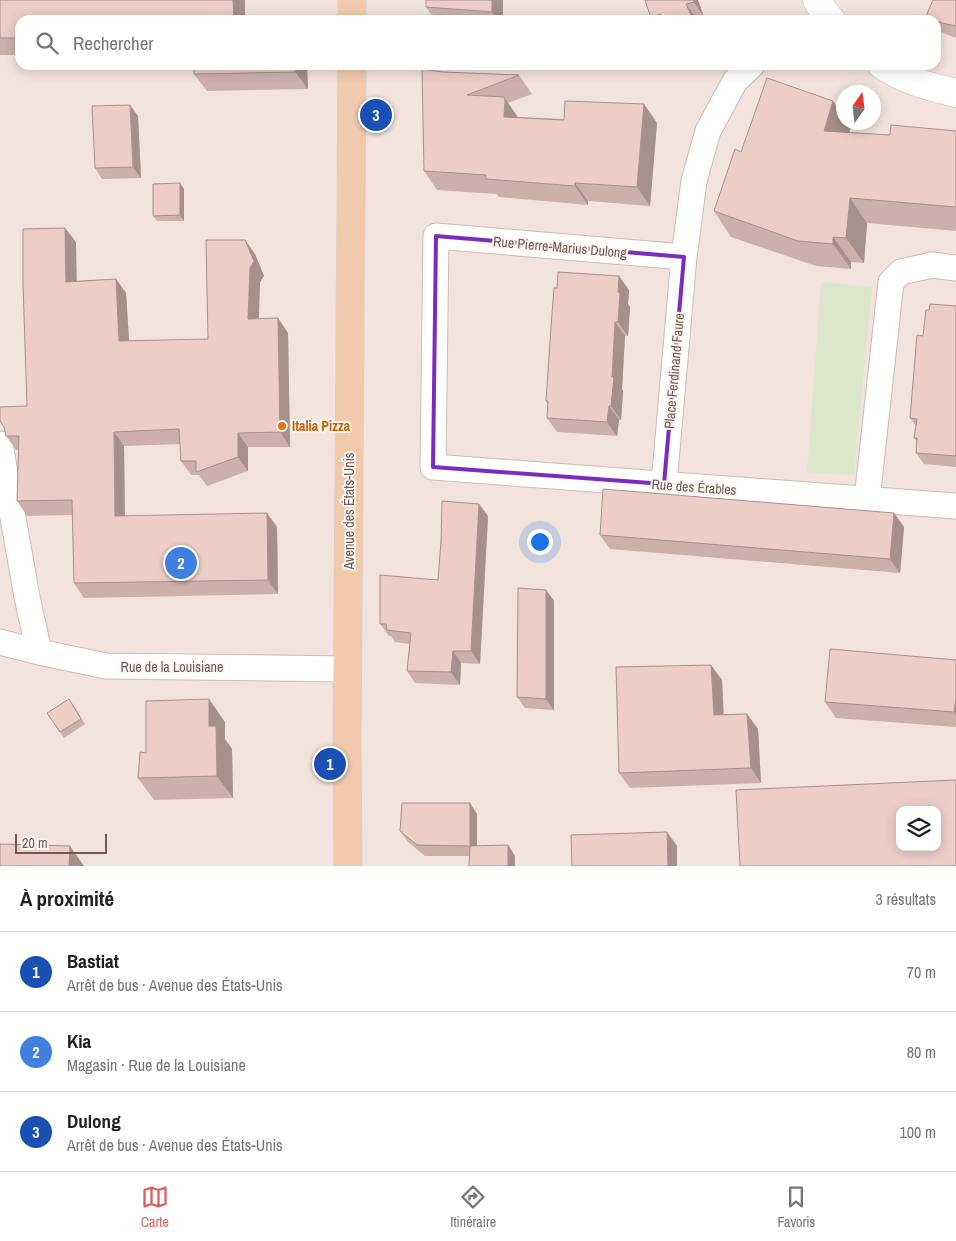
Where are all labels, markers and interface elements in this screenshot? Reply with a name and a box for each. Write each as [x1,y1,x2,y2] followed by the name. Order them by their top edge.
[15,15,941,70] search box
[33,29,61,57] icon: search
[73,30,154,56] text: Rechercher
[836,85,881,130] north arrow
[360,96,392,134] pin: 3
[492,232,628,262] street label: Rue Pierre-Marius Dulong
[660,312,688,430] street label: Place Ferdinand Faure
[292,417,351,435] place label: Italia Pizza
[276,420,288,432] marker: Italia Pizza
[340,452,358,571] street label: Avenue des États-Unis
[651,475,737,499] street label: Rue des Érables
[527,529,553,555] your location
[165,544,197,582] pin: 2
[121,658,223,676] street label: Rue de la Louisiane
[314,745,346,783] pin: 1
[896,806,941,851] map controls
[896,806,941,851] button: layers
[15,831,108,854] scale bar
[22,834,48,852] text: 20 m
[20,884,114,913] text: À proximité
[875,888,936,910] text: 3 résultats
[67,948,119,974] text: Bastiat
[32,961,40,983] text: 1
[907,961,936,983] text: 70 m
[67,974,283,996] text: Arrêt de bus · Avenue des États-Unis
[67,1028,91,1054] text: Kia
[32,1041,40,1063] text: 2
[907,1041,936,1063] text: 80 m
[67,1054,246,1076] text: Magasin · Rue de la Louisiane
[67,1108,121,1134] text: Dulong
[32,1121,40,1143] text: 3
[900,1121,936,1143] text: 100 m
[67,1134,283,1156] text: Arrêt de bus · Avenue des États-Unis
[141,1183,169,1231] tab: Carte
[450,1183,496,1231] tab: Itinéraire
[778,1183,815,1231] tab: Favoris

